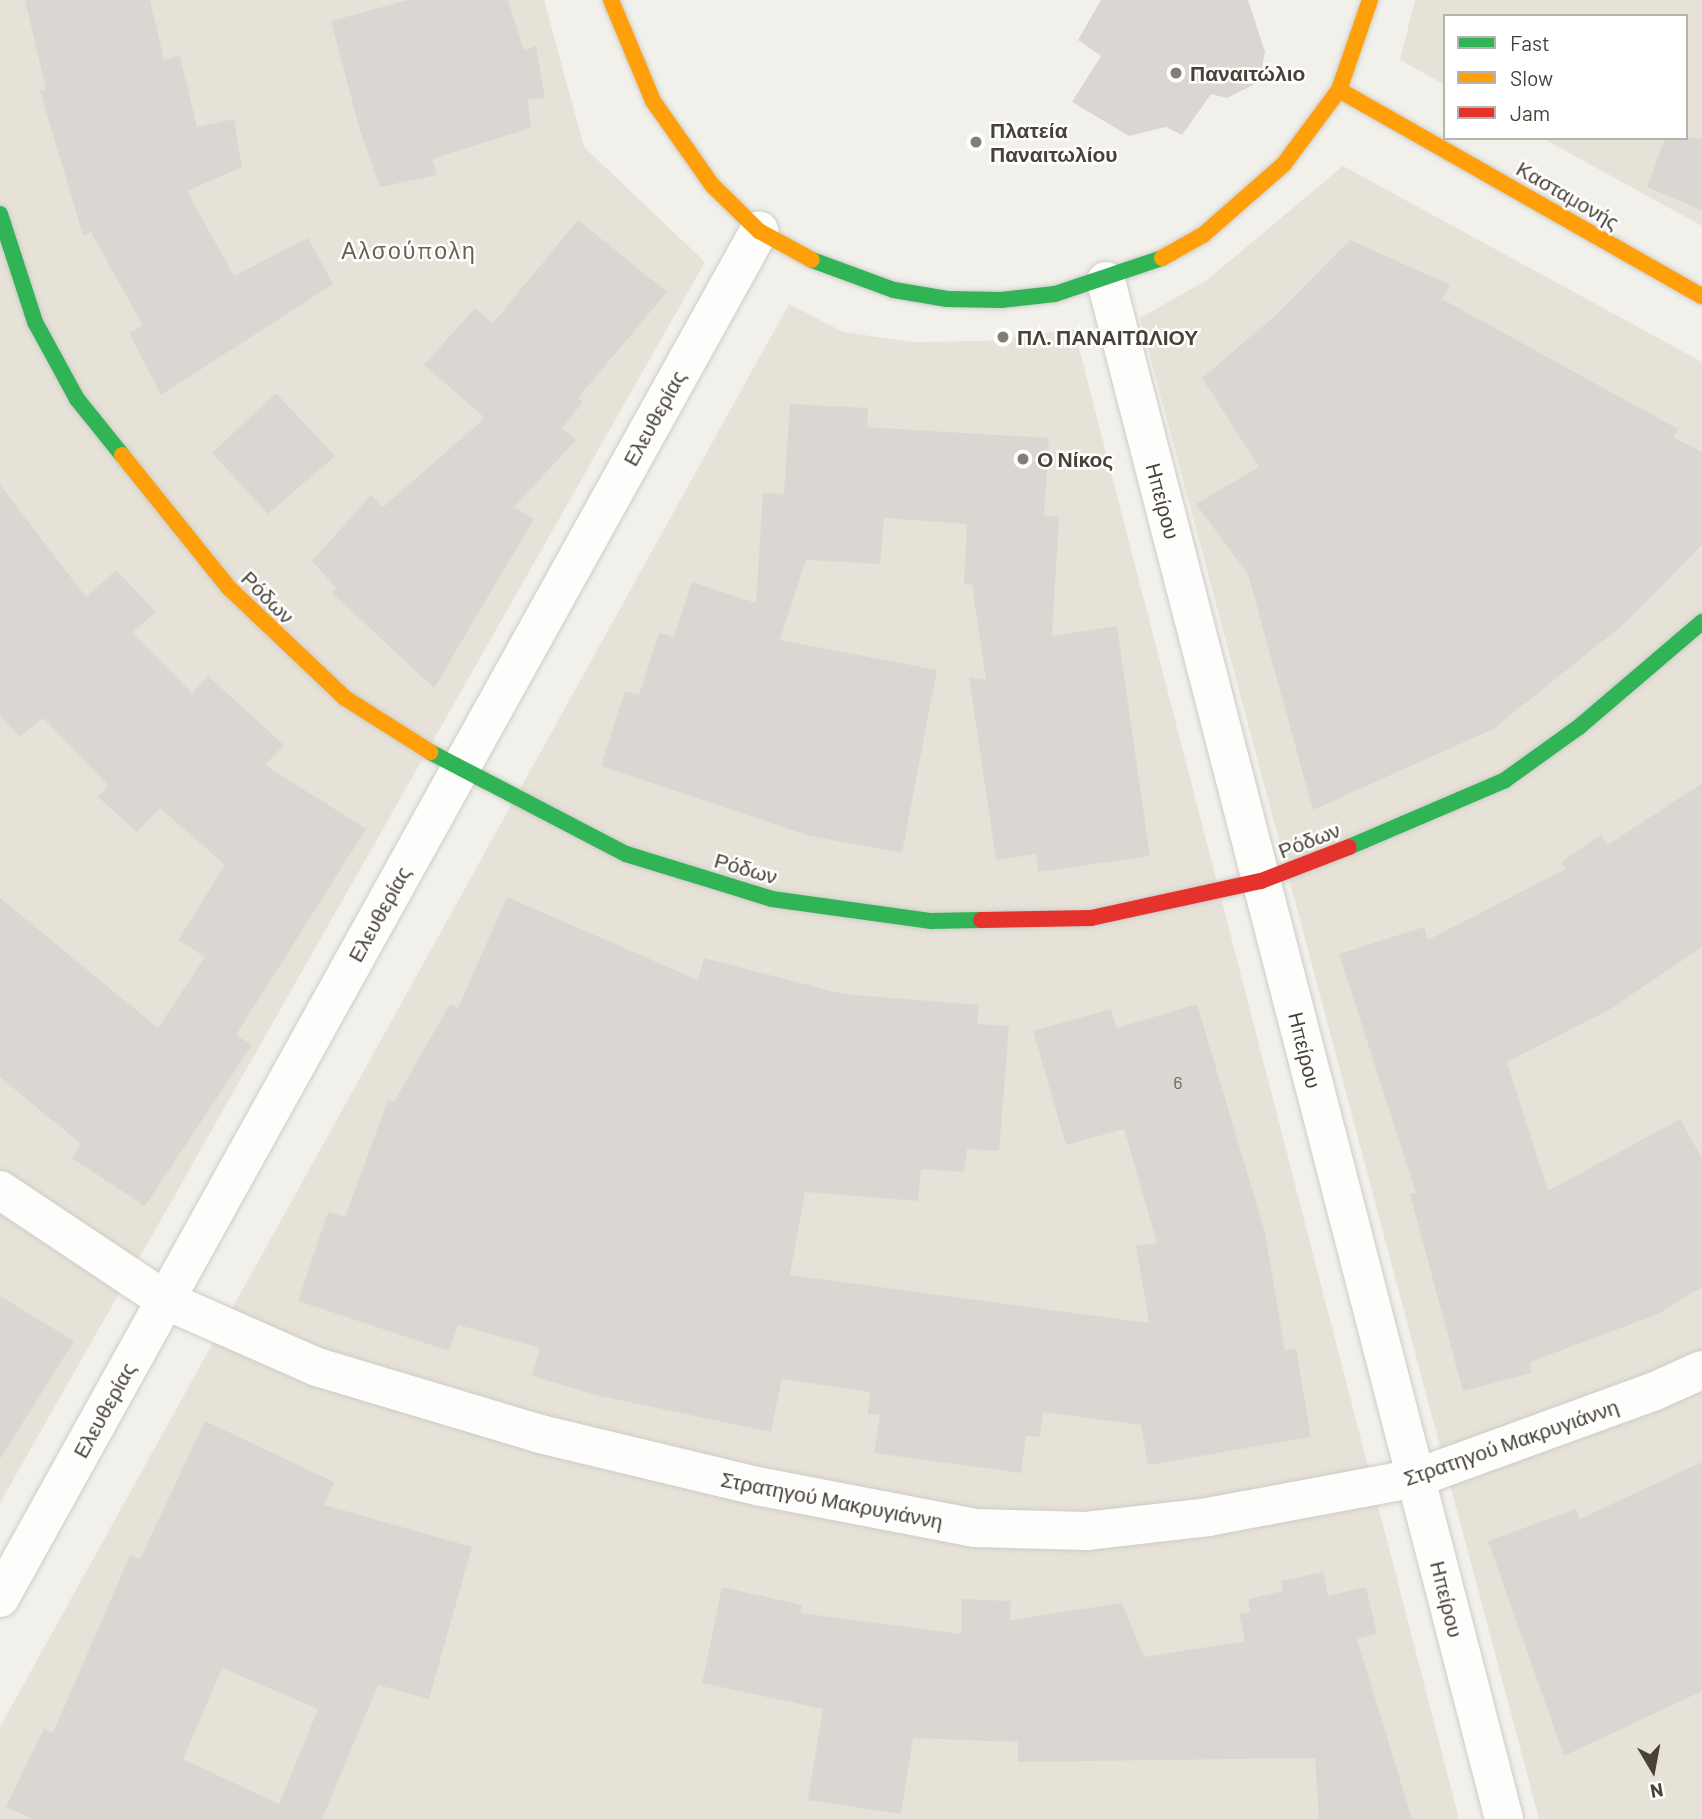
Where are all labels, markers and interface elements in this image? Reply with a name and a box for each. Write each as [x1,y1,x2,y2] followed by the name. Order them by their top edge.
[1443,14,1688,140] legend
[1510,30,1550,55] text: Fast
[1190,60,1305,86] place label: Παναιτώλιο
[1168,65,1184,81] marker: Παναιτώλιο
[1510,65,1553,90] text: Slow
[1510,100,1550,125] text: Jam
[990,117,1118,167] place label: Πλατεία Παναιτωλίου
[968,134,984,150] marker: Πλατεία Παναιτωλίου
[1512,155,1624,235] street label: Κασταμονής
[342,236,476,264] district label: Αλσούπολη
[1017,324,1198,350] place label: ΠΛ. ΠΑΝΑΙΤΩΛΙΟΥ
[995,329,1011,345] marker: ΠΛ. ΠΑΝΑΙΤΩΛΙΟΥ
[617,366,691,470] street label: Ελευθερίας
[1037,446,1113,472] place label: Ο Νίκος
[1015,451,1031,467] marker: Ο Νίκος
[1141,460,1185,542] street label: Ηπείρου
[236,565,300,629] street label: Ρόδων
[1274,817,1344,863] street label: Ρόδων
[712,847,780,889] street label: Ρόδων
[342,862,416,966] street label: Ελευθερίας
[1283,1009,1327,1091] street label: Ηπείρου
[1173,1071,1183,1093] house number: 6
[67,1358,141,1462] street label: Ελευθερίας
[1400,1393,1622,1491] street label: Στρατηγού Μακρυγιάννη
[719,1466,945,1534] street label: Στρατηγού Μακρυγιάννη
[1425,1558,1469,1640] street label: Ηπείρου
[1618,1735,1688,1805] north arrow
[1649,1779,1665,1804] text: N

